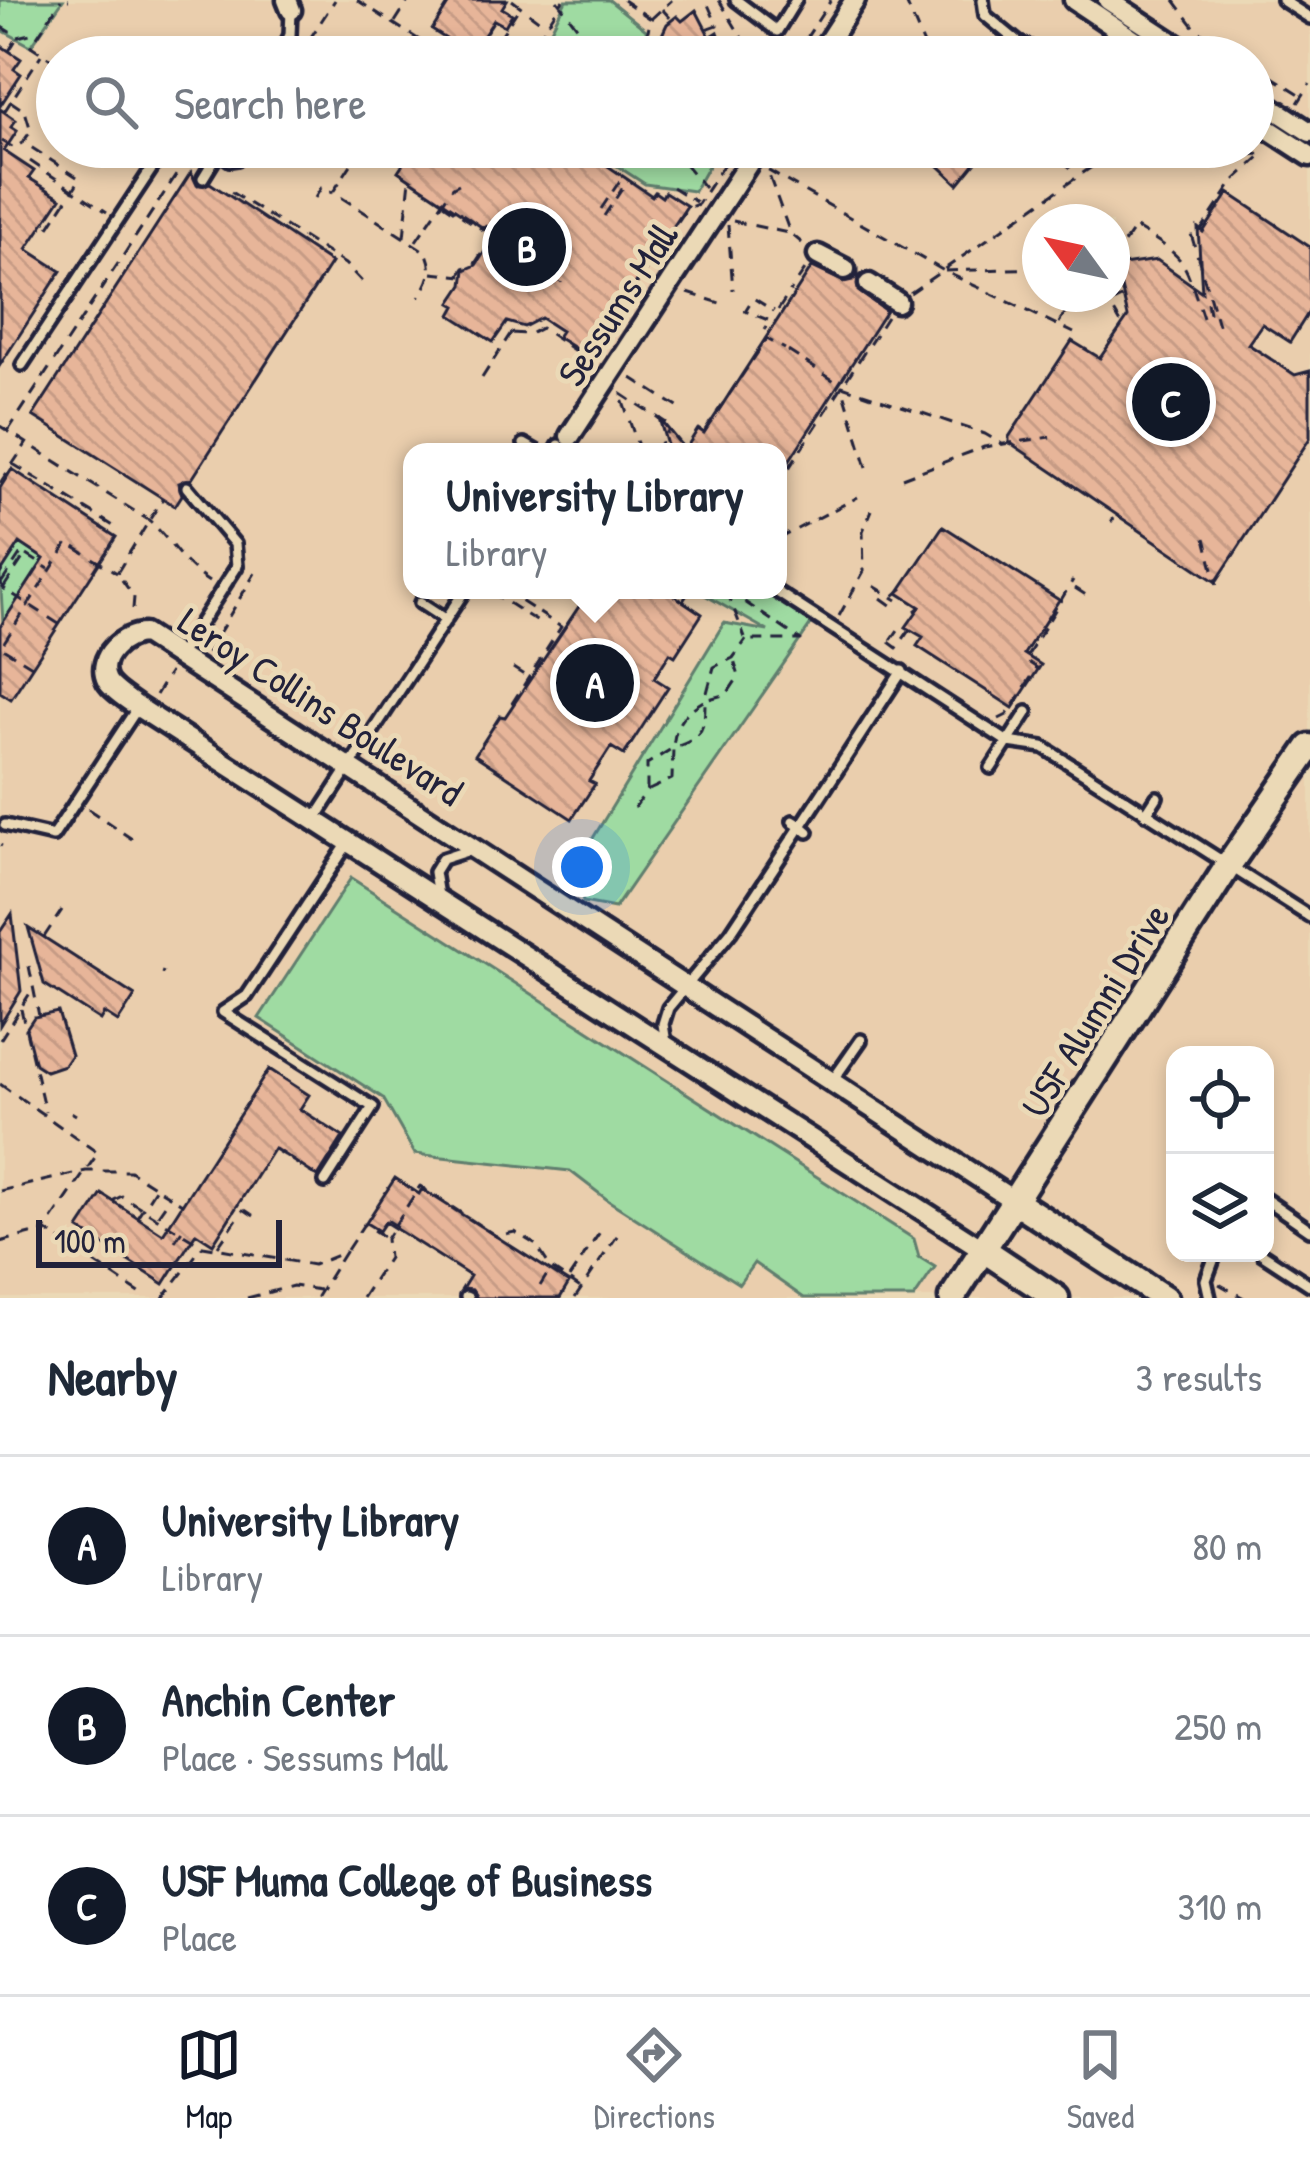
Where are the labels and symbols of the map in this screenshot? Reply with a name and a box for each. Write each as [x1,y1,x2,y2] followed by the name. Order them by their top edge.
[488,202,566,292] pin: B
[1022,204,1130,312] north arrow
[544,212,689,396] street label: Sessums Mall
[1132,357,1210,447] pin: C
[169,594,473,817] street label: Leroy Collins Boulevard
[556,638,634,728] pin: A
[552,837,612,897] your location
[1008,893,1181,1127] street label: USF Alumni Drive
[36,1214,282,1267] scale bar

